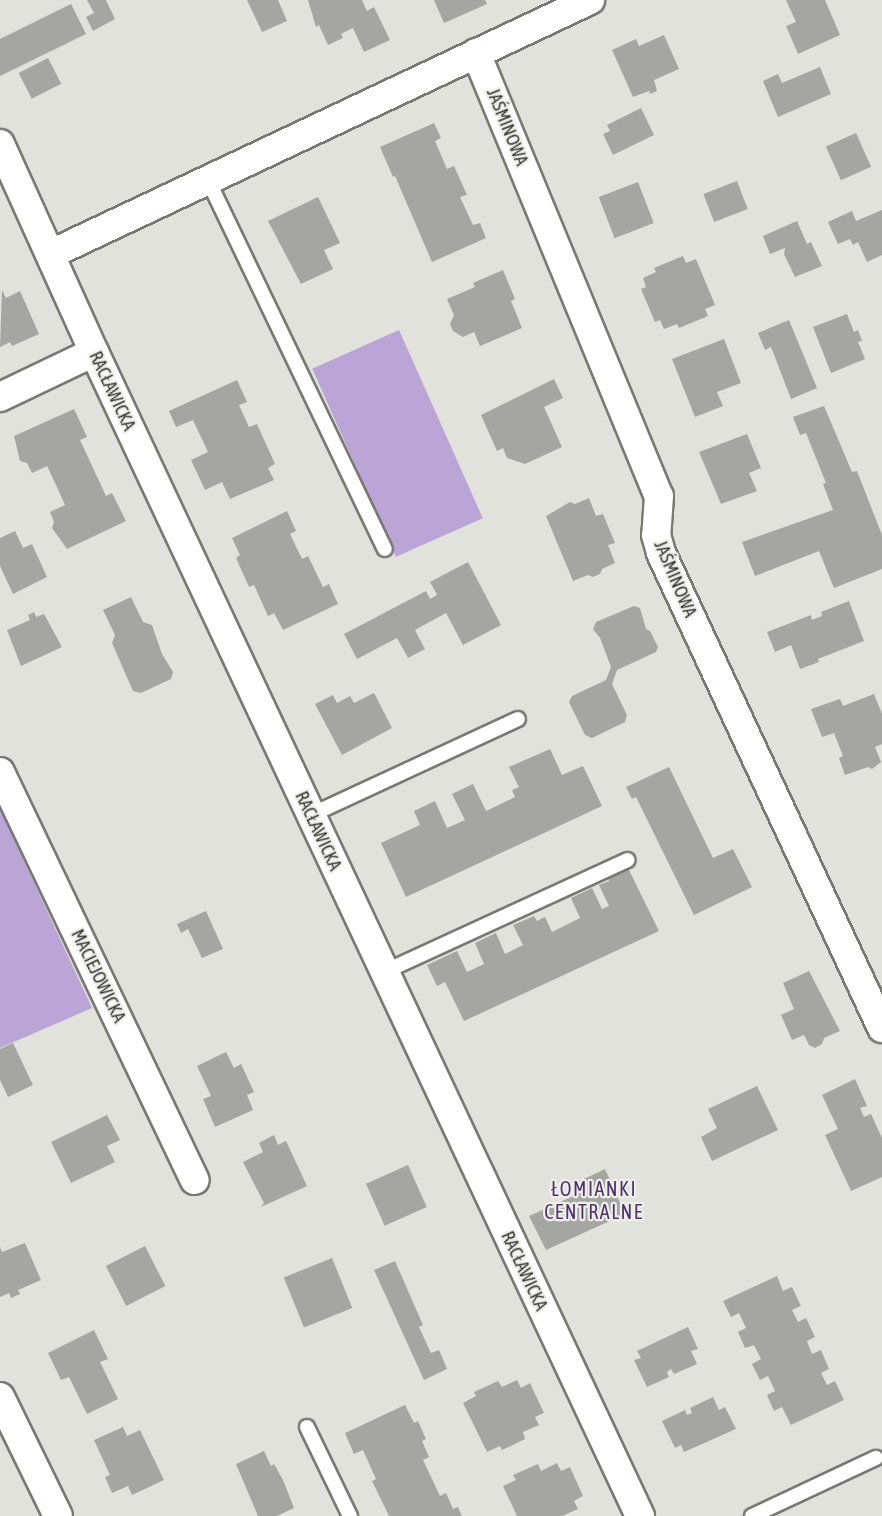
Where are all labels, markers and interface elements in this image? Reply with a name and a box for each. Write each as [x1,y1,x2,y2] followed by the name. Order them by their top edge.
[482,85,532,169] street label: JAŚMINOWA
[84,348,140,434] street label: RACŁAWICKA
[649,537,701,621] street label: JAŚMINOWA
[290,788,346,874] street label: RACŁAWICKA
[66,926,130,1026] street label: MACIEJOWICKA
[544,1177,644,1224] district label: ŁOMIANKI CENTRALNE
[496,1228,552,1314] street label: RACŁAWICKA

